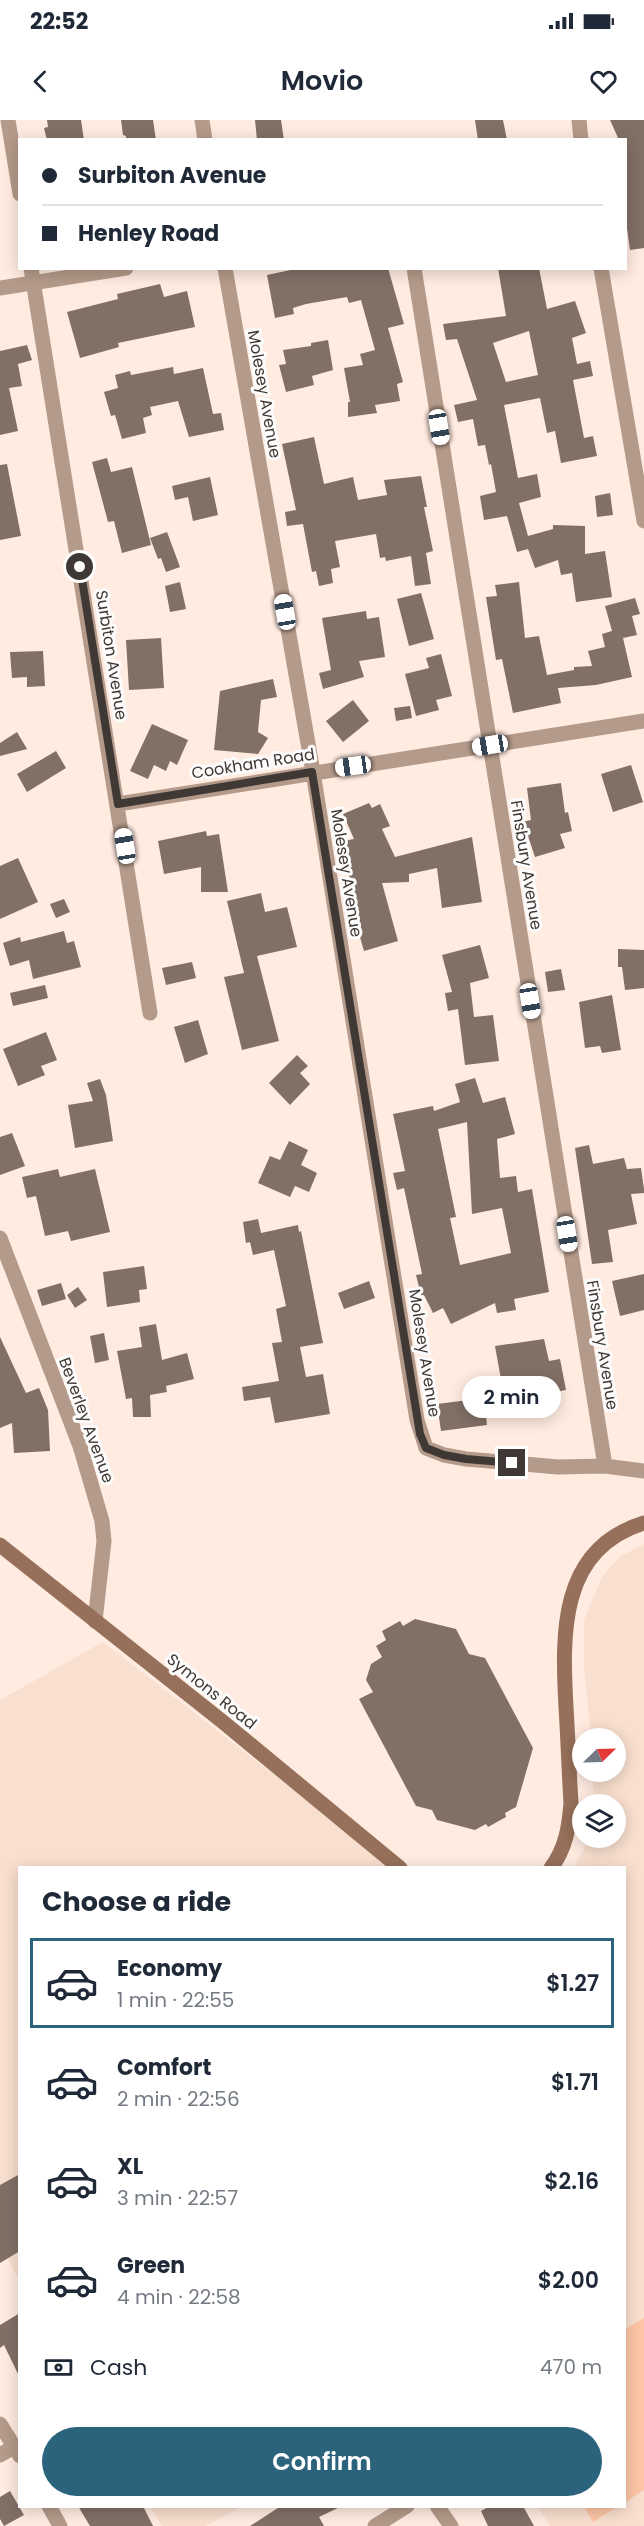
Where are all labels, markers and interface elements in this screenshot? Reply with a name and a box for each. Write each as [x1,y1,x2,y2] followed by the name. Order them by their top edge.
[30,6,88,37] text: 22:52
[281,62,363,99] text: Movio
[24,65,57,98] icon: back
[587,65,620,98] icon: heart
[78,160,266,191] text: Surbiton Avenue
[78,218,219,249] text: Henley Road
[242,328,287,460] street label: Molesey Avenue
[427,408,451,446] car
[66,553,93,580] route start
[90,589,133,722] street label: Surbiton Avenue
[273,593,297,631] car
[471,733,509,757] car
[190,742,316,785] street label: Cookham Road
[334,755,372,777] car
[505,799,548,932] street label: Finsbury Avenue
[325,807,368,939] street label: Molesey Avenue
[113,827,137,865] car
[518,982,542,1020] car
[555,1215,579,1253] car
[581,1279,624,1412] street label: Finsbury Avenue
[403,1287,446,1419] street label: Molesey Avenue
[53,1354,120,1486] street label: Beverley Avenue
[462,1376,562,1418] callout: 2 min
[484,1383,539,1411] text: 2 min
[498,1449,525,1476] route end
[162,1648,262,1735] street label: Symons Road
[572,1728,626,1782] north arrow
[572,1728,626,1848] map controls
[572,1794,626,1848] button: layers
[42,1883,231,1920] text: Choose a ride
[117,1953,222,1984] text: Economy
[45,1956,99,2010] icon: car
[546,1968,599,1999] text: $1.27
[117,1986,234,2014] text: 1 min · 22:55
[117,2052,211,2083] text: Comfort
[45,2055,99,2109] icon: car
[551,2067,599,2098] text: $1.71
[117,2085,240,2113] text: 2 min · 22:56
[117,2151,143,2182] text: XL
[45,2154,99,2208] icon: car
[544,2166,599,2197] text: $2.16
[117,2184,238,2212] text: 3 min · 22:57
[117,2250,185,2281] text: Green
[45,2253,99,2307] icon: car
[538,2265,599,2296] text: $2.00
[117,2283,241,2311] text: 4 min · 22:58
[42,2351,75,2384] icon: cash
[90,2352,147,2383] text: Cash
[540,2353,602,2381] text: 470 m
[42,2427,602,2496] button: Confirm

